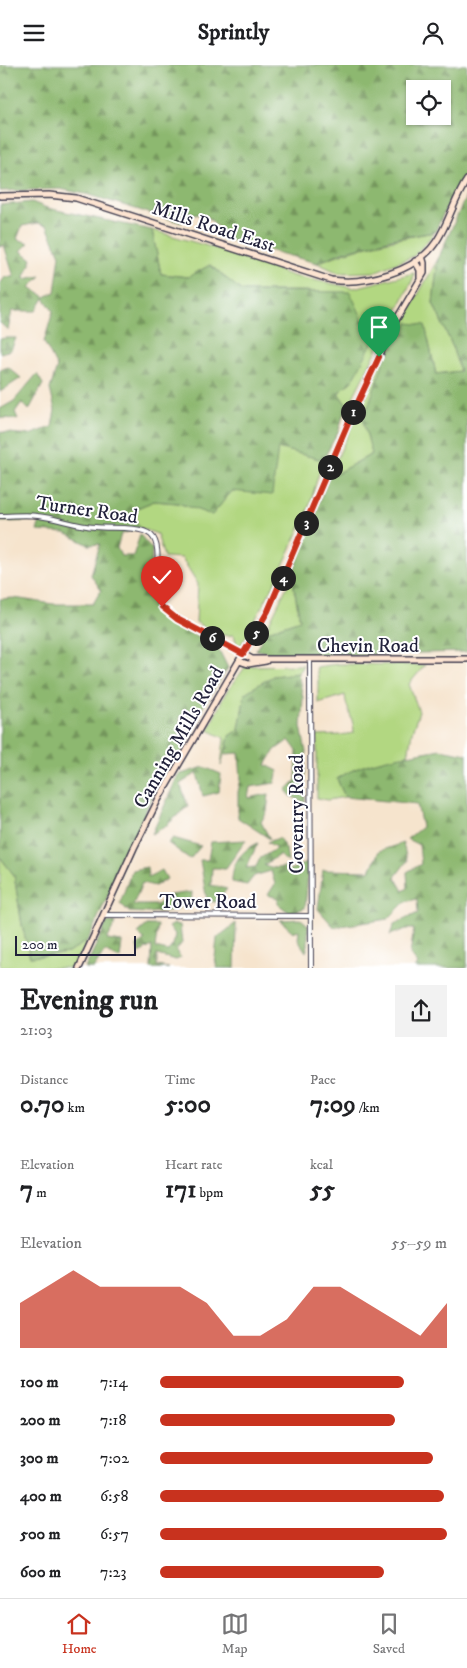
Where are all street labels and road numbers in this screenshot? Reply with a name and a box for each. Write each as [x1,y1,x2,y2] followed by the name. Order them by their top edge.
[149,196,278,259] street label: Mills Road East
[34,491,139,530] street label: Turner Road
[317,634,419,659] street label: Chevin Road
[128,662,230,813] street label: Canning Mills Road
[285,754,310,874] street label: Coventry Road
[160,890,256,915] street label: Tower Road

